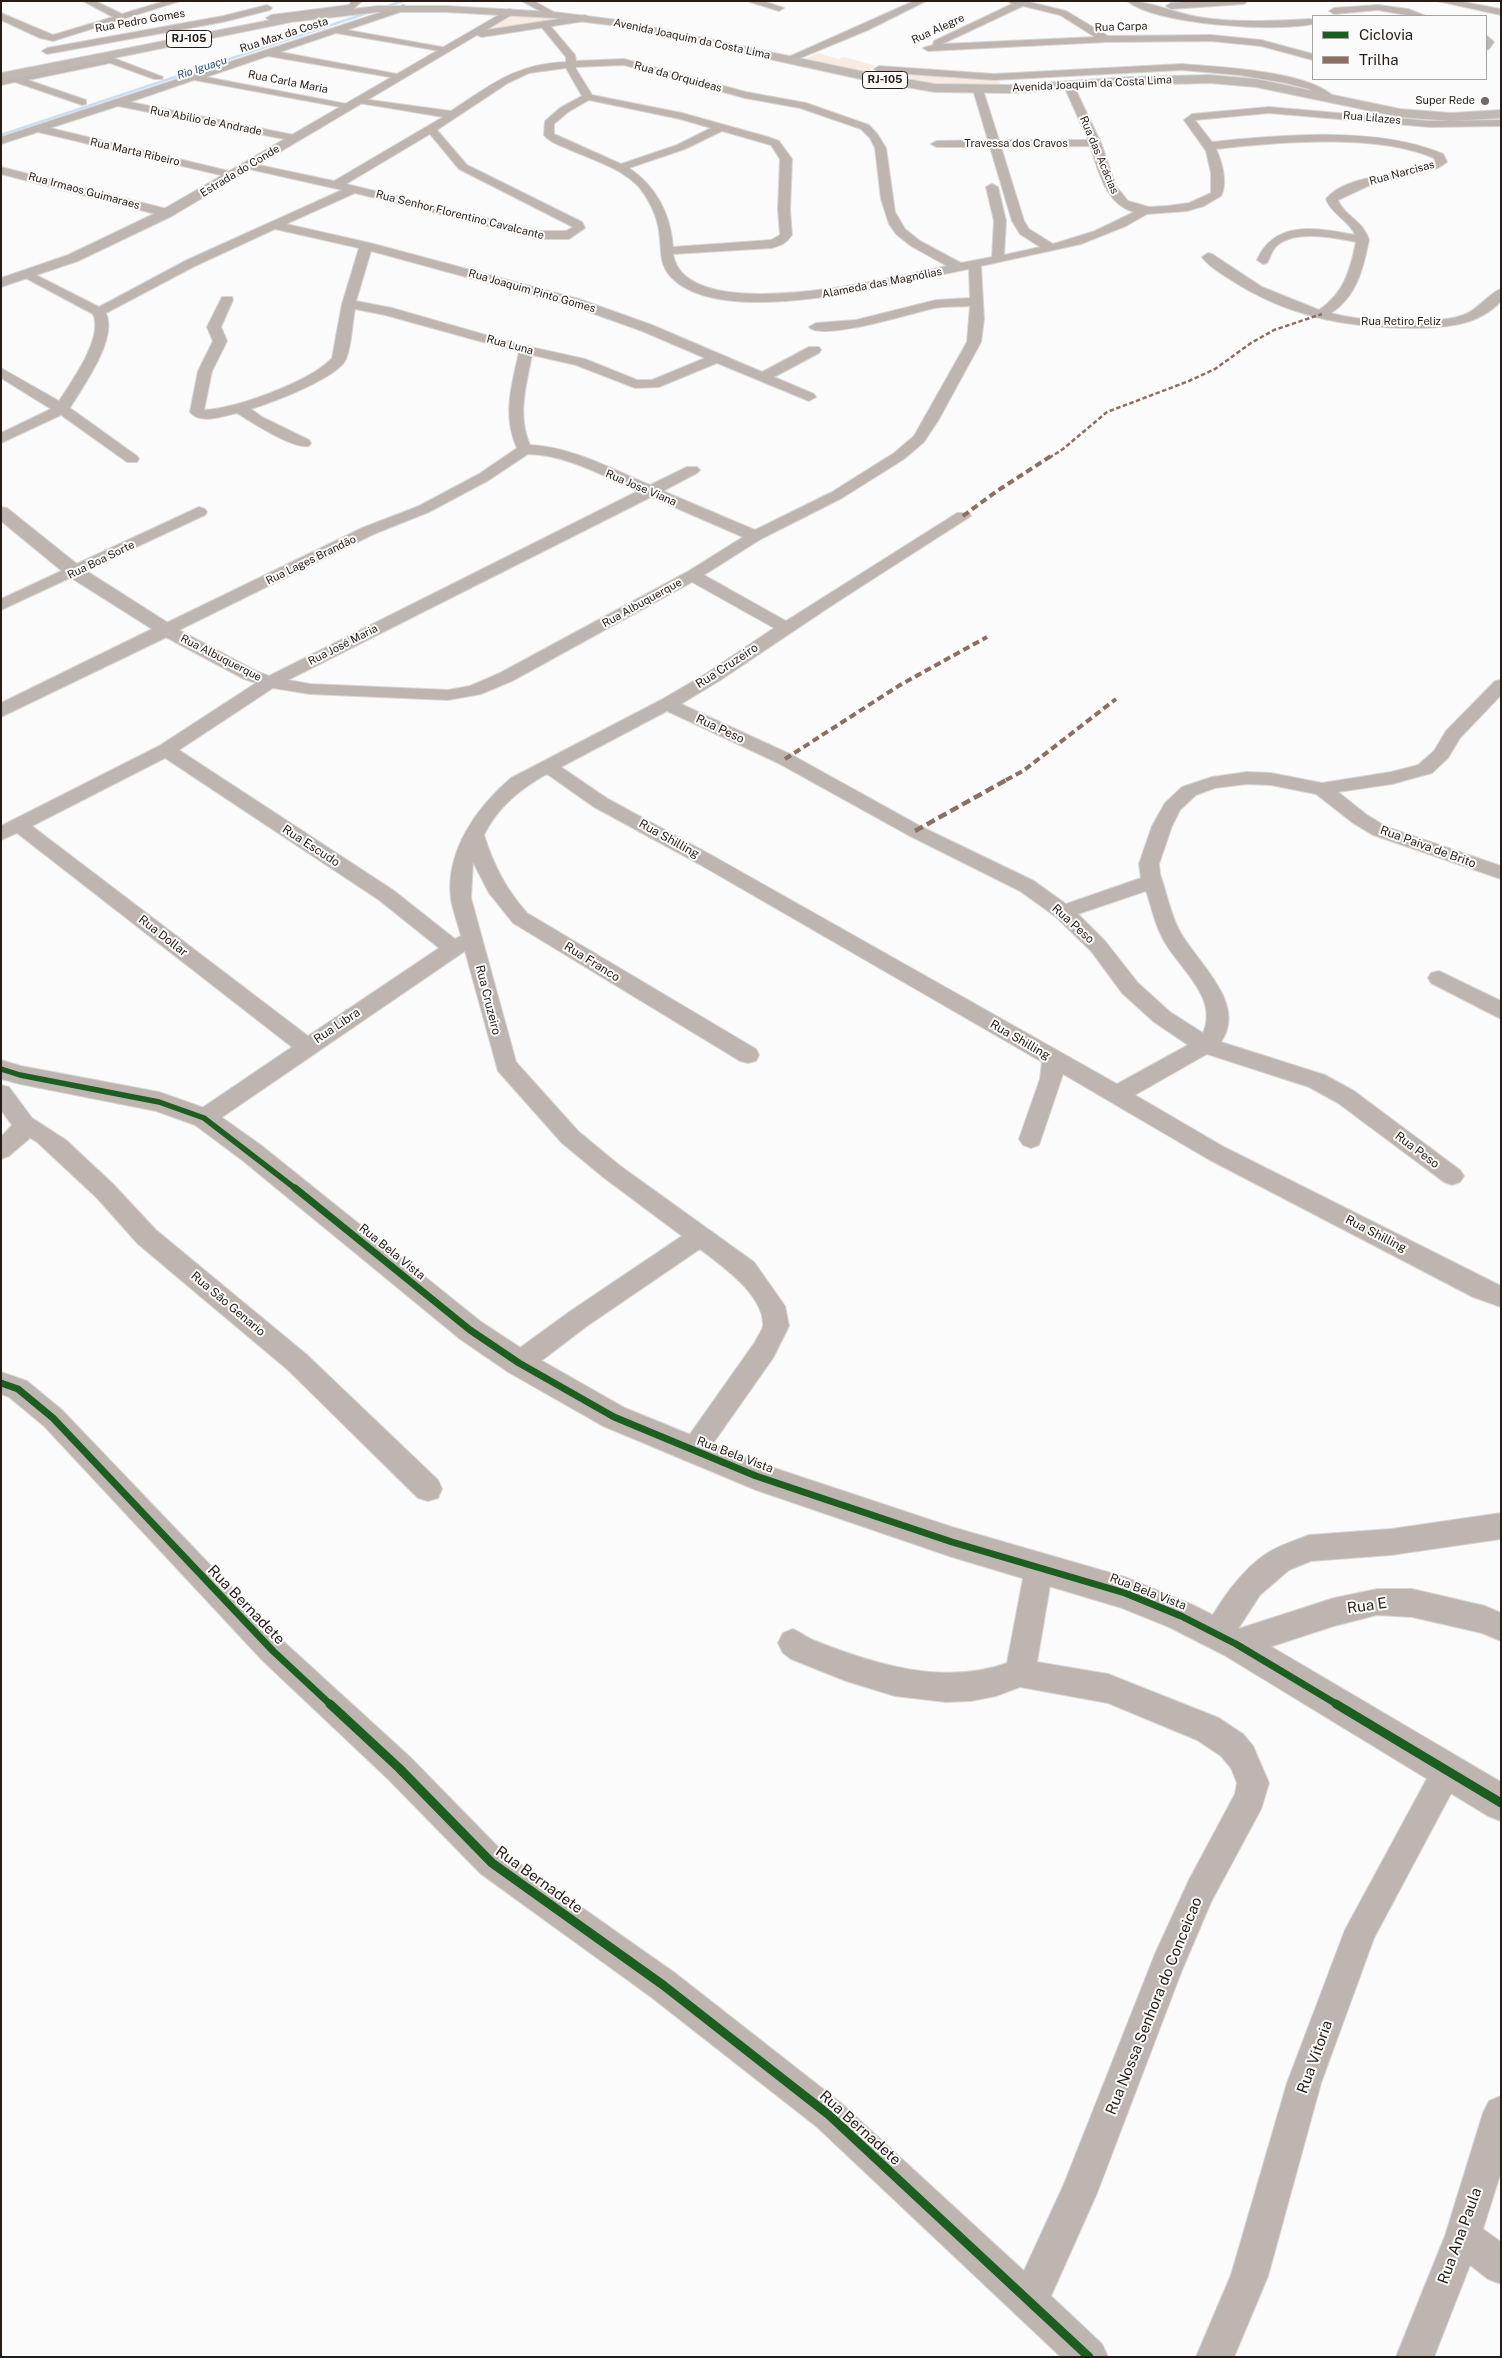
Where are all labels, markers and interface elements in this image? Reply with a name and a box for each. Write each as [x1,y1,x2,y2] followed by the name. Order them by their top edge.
[94,7,186,35] street label: Rua Pedro Gomes
[909,11,967,47] street label: Rua Alegre
[238,15,330,55] street label: Rua Max da Costa
[1312,15,1487,80] legend
[612,16,772,62] street label: Avenida Joaquim da Costa Lima
[1094,19,1148,35] street label: Rua Carpa
[1359,26,1413,43] text: Ciclovia
[166,30,212,48] road number: RJ-105
[1359,51,1398,68] text: Trilha
[175,54,229,82] water label: Rio Iguaçu
[633,59,723,95] street label: Rua da Orquideas
[247,68,329,96] street label: Rua Carla Maria
[862,72,908,88] road number: RJ-105
[1012,73,1172,95] street label: Avenida Joaquim da Costa Lima
[1415,94,1475,108] place label: Super Rede
[1479,95,1491,107] marker: Super Rede
[149,104,263,138] street label: Rua Abilio de Andrade
[1343,109,1401,127] street label: Rua Lilazes
[1077,114,1121,196] street label: Rua das Acácias
[89,135,181,169] street label: Rua Marta Ribeiro
[964,137,1068,151] street label: Travessa dos Cravos
[198,142,282,200] street label: Estrada do Conde
[1368,158,1436,188] street label: Rua Narcisas
[27,170,141,212] street label: Rua Irmaos Guimaraes
[374,188,546,242] street label: Rua Senhor Florentino Cavalcante
[821,265,943,301] street label: Alameda das Magnólias
[467,267,597,315] street label: Rua Joaquim Pinto Gomes
[1361,315,1441,329] street label: Rua Retiro Feliz
[485,332,535,358] street label: Rua Luna
[603,467,679,509] street label: Rua Jose Viana
[264,532,358,588] street label: Rua Lages Brandão
[65,538,137,582] street label: Rua Boa Sorte
[600,576,684,630] street label: Rua Albuquerque
[306,622,380,668] street label: Rua José Maria
[178,632,264,684] street label: Rua Albuquerque
[693,641,761,691] street label: Rua Cruzeiro
[694,712,746,746] street label: Rua Peso
[636,816,702,862] street label: Rua Shilling
[280,822,342,870] street label: Rua Escudo
[1378,823,1478,871] street label: Rua Paiva de Brito
[1049,901,1097,947] street label: Rua Peso
[136,912,190,960] street label: Rua Dollar
[561,939,623,985] street label: Rua Franco
[472,964,504,1036] street label: Rua Cruzeiro
[311,1005,363,1047] street label: Rua Libra
[987,1017,1053,1063] street label: Rua Shilling
[1392,1129,1442,1171] street label: Rua Peso
[1343,1212,1409,1256] street label: Rua Shilling
[356,1221,428,1283] street label: Rua Bela Vista
[188,1269,268,1339] street label: Rua Sāo Genario
[695,1434,775,1476] street label: Rua Bela Vista
[204,1562,288,1648] street label: Rua Bernadete
[1108,1571,1188,1613] street label: Rua Bela Vista
[1346,1594,1388,1618] street label: Rua E
[492,1842,586,1918] street label: Rua Bernadete
[1102,1895,1206,2117] street label: Rua Nossa Senhora do Conceicao
[1293,2018,1337,2096] street label: Rua Vitoria
[816,2087,904,2169] street label: Rua Bernadete
[1434,2185,1486,2287] street label: Rua Ana Paula

